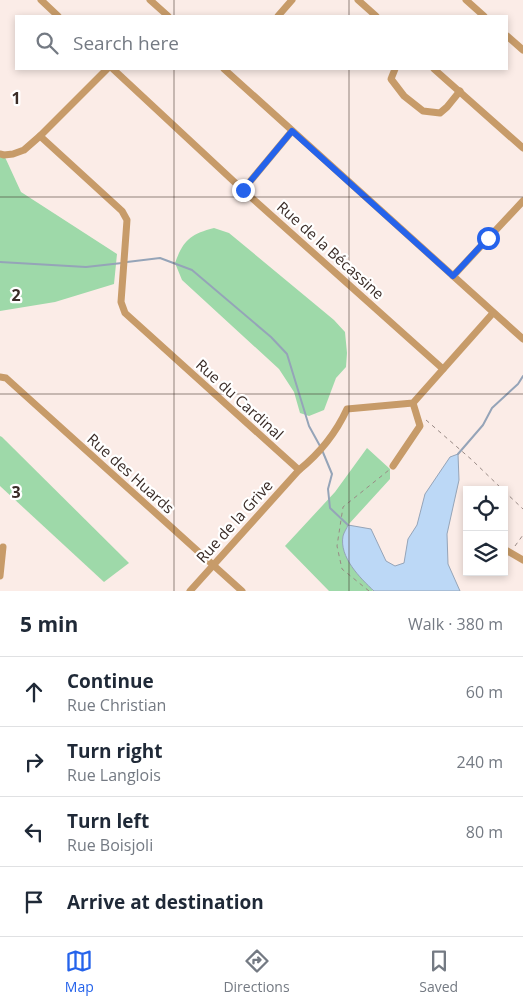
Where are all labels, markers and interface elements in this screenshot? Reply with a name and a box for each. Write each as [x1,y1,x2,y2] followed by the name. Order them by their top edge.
[15,15,508,70] search box
[33,29,61,57] icon: search
[73,30,179,56] text: Search here
[11,87,21,109] text: 1
[232,179,255,202] route end
[273,197,389,303] street label: Rue de la Bécassine
[477,227,500,250] route start
[11,284,21,306] text: 2
[192,354,288,444] street label: Rue du Cardinal
[83,429,179,517] street label: Rue des Huards
[191,475,277,567] street label: Rue de la Grive
[11,481,21,503] text: 3
[463,486,508,576] map controls
[463,486,508,531] button: locate
[463,531,508,576] button: layers
[20,610,78,638] text: 5 min
[408,613,503,635] text: Walk · 380 m
[67,668,154,694] text: Continue
[20,678,48,706] icon: ahead
[466,681,503,703] text: 60 m
[67,694,166,716] text: Rue Christian
[67,738,162,764] text: Turn right
[20,748,48,776] icon: right
[457,751,503,773] text: 240 m
[67,764,161,786] text: Rue Langlois
[67,808,149,834] text: Turn left
[20,818,48,846] icon: left
[466,821,503,843] text: 80 m
[67,834,153,856] text: Rue Boisjoli
[20,888,48,916] icon: arrive
[67,889,264,915] text: Arrive at destination
[65,947,94,996] tab: Map
[223,947,290,996] tab: Directions
[419,947,458,996] tab: Saved

